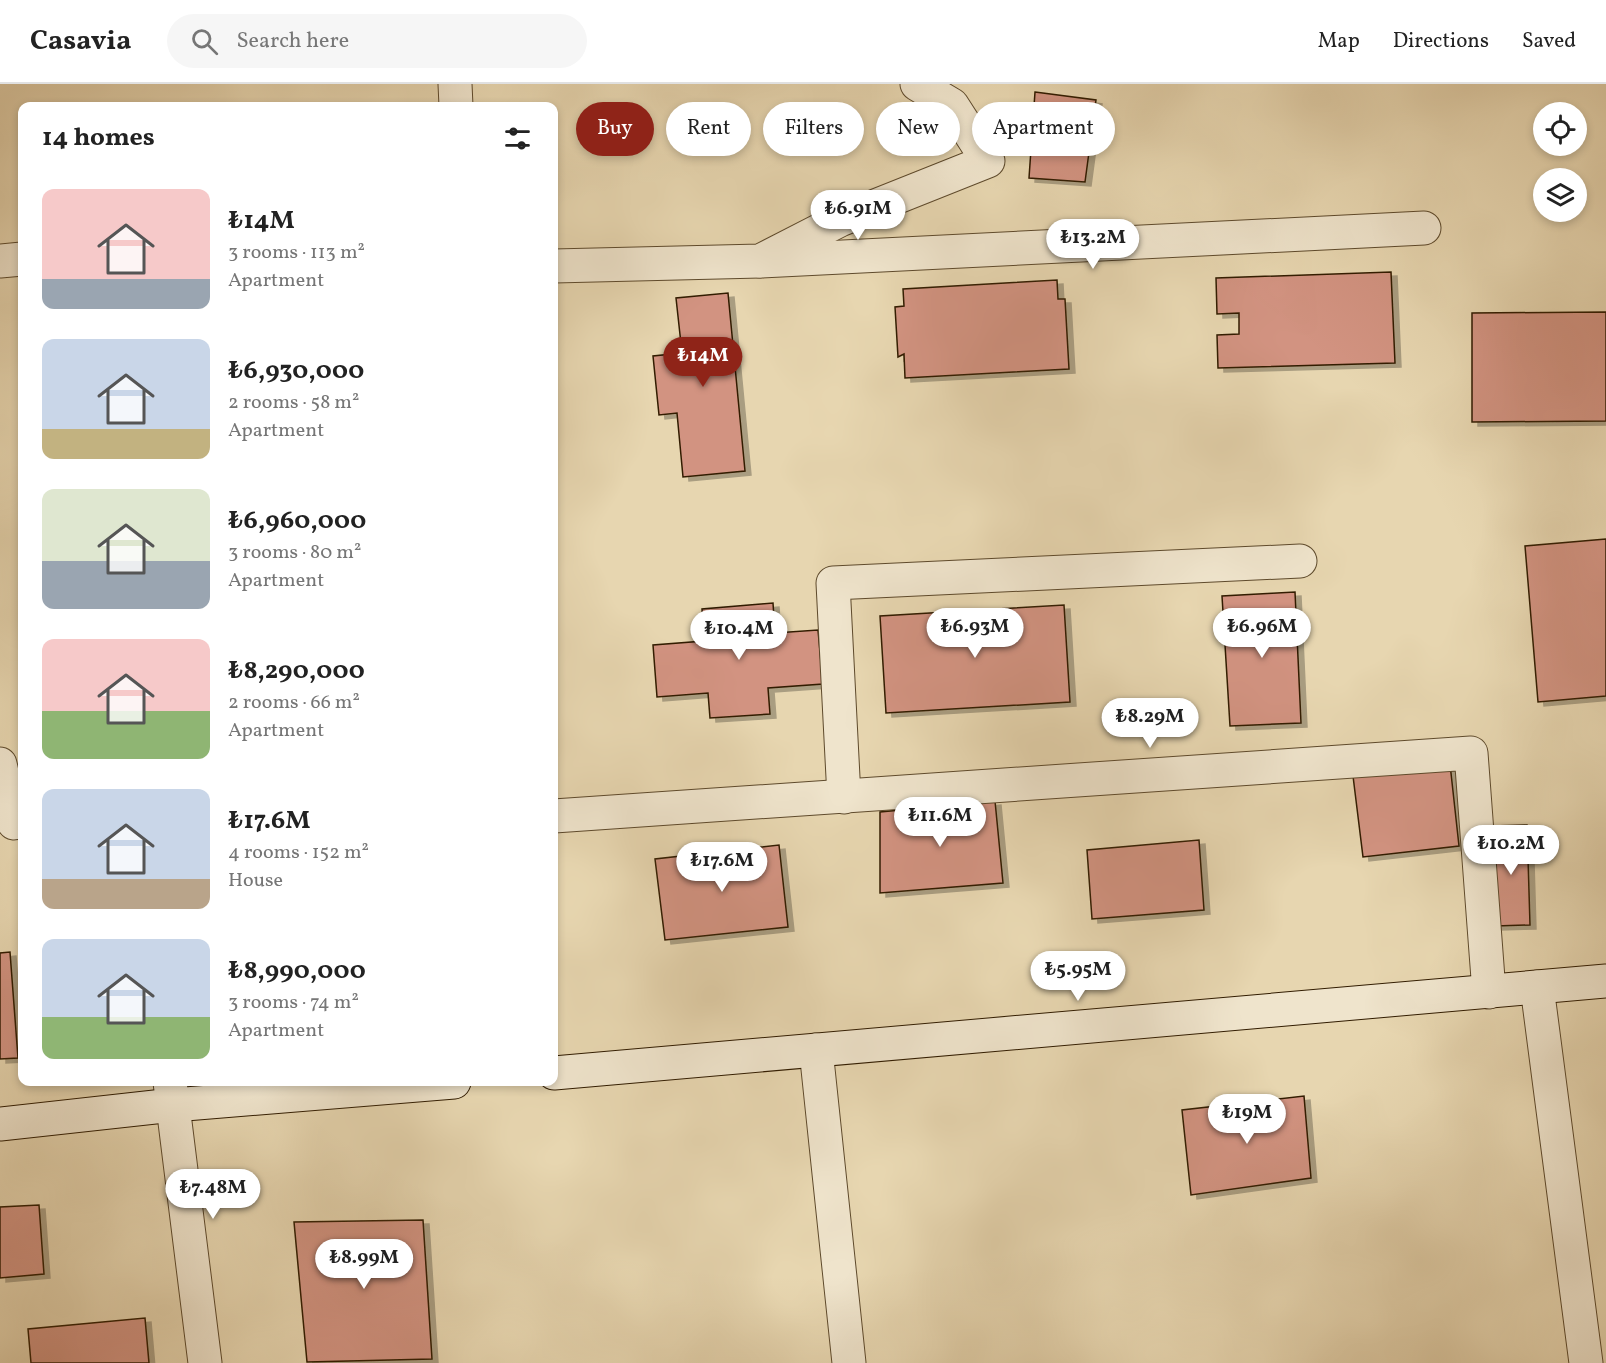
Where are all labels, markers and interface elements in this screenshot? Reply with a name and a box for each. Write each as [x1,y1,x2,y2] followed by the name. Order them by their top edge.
[167,14,587,68] search box
[30,22,131,61] text: Casavia
[188,25,221,58] icon: search
[236,26,349,57] text: Search here
[1318,27,1360,56] text: Map
[1393,27,1489,56] text: Directions
[1522,27,1576,56] text: Saved
[576,102,654,156] chip: Buy
[666,102,751,156] chip: Rent
[763,102,864,156] chip: Filters
[876,102,960,156] chip: New
[972,102,1115,156] chip: Apartment
[1533,102,1587,222] map controls
[1533,102,1587,156] button: locate
[42,120,155,156] text: 14 homes
[501,122,534,155] icon: filters
[1533,168,1587,222] button: layers
[809,190,907,241] pin: ₺6.91M
[825,195,891,223] text: ₺6.91M
[228,203,295,239] text: ₺14M
[90,213,162,285] icon: home
[1044,219,1142,270] pin: ₺13.2M
[1060,224,1126,252] text: ₺13.2M
[228,239,365,267] text: 3 rooms · 113 m²
[228,267,324,295] text: Apartment
[667,337,739,388] pin: ₺14M
[677,342,729,370] text: ₺14M
[228,353,364,389] text: ₺6,930,000
[90,363,162,435] icon: home
[228,389,359,417] text: 2 rooms · 58 m²
[228,417,324,445] text: Apartment
[228,503,366,539] text: ₺6,960,000
[90,513,162,585] icon: home
[228,539,361,567] text: 3 rooms · 80 m²
[228,567,324,595] text: Apartment
[926,608,1024,659] pin: ₺6.93M
[1213,608,1311,659] pin: ₺6.96M
[690,610,788,661] pin: ₺10.4M
[941,613,1009,641] text: ₺6.93M
[1227,613,1297,641] text: ₺6.96M
[704,615,774,643] text: ₺10.4M
[228,653,365,689] text: ₺8,290,000
[90,663,162,735] icon: home
[228,689,360,717] text: 2 rooms · 66 m²
[1101,698,1199,749] pin: ₺8.29M
[1116,703,1184,731] text: ₺8.29M
[228,717,324,745] text: Apartment
[891,797,989,848] pin: ₺11.6M
[908,802,972,830] text: ₺11.6M
[228,803,310,839] text: ₺17.6M
[90,813,162,885] icon: home
[1462,825,1560,876] pin: ₺10.2M
[1477,830,1545,858] text: ₺10.2M
[228,839,369,867] text: 4 rooms · 152 m²
[673,842,771,893] pin: ₺17.6M
[690,847,754,875] text: ₺17.6M
[228,867,283,895] text: House
[1029,951,1127,1002] pin: ₺5.95M
[228,953,366,989] text: ₺8,990,000
[1044,956,1112,984] text: ₺5.95M
[90,963,162,1035] icon: home
[228,989,359,1017] text: 3 rooms · 74 m²
[228,1017,324,1045] text: Apartment
[1211,1094,1283,1145] pin: ₺19M
[1222,1099,1272,1127] text: ₺19M
[164,1169,262,1220] pin: ₺7.48M
[179,1174,247,1202] text: ₺7.48M
[315,1239,413,1290] pin: ₺8.99M
[329,1244,399,1272] text: ₺8.99M

